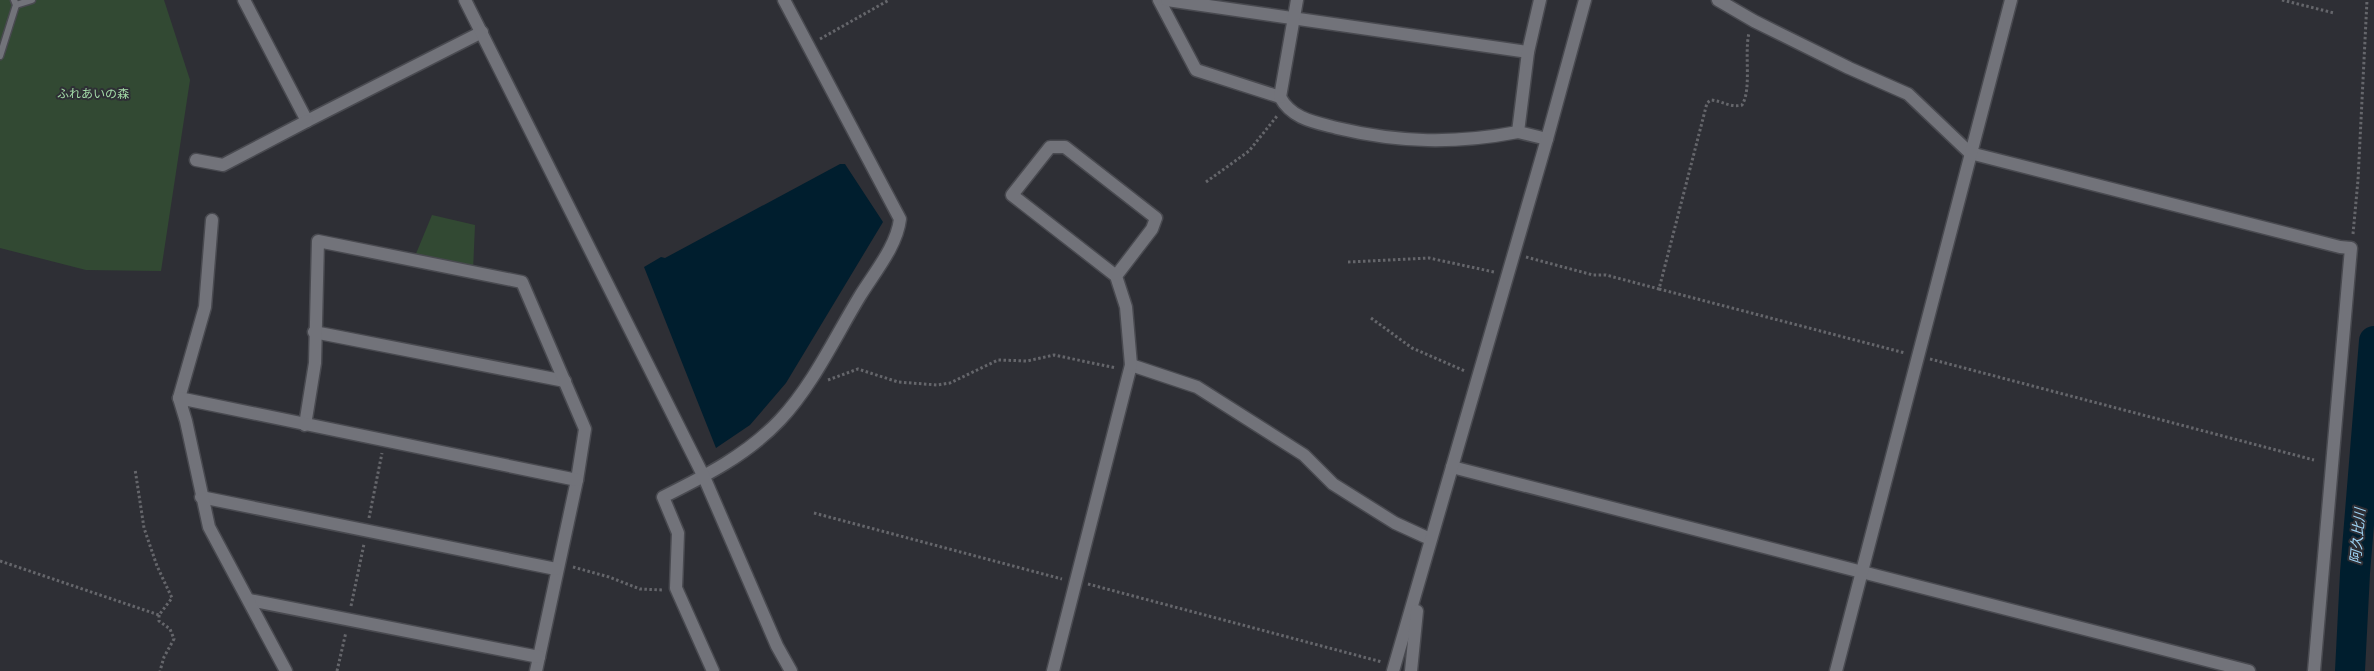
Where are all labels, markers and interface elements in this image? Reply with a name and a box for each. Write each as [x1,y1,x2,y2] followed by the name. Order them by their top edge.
[57,87,129,101] park label: ふれあいの森
[2347,505,2369,565] water label: 阿久比川

